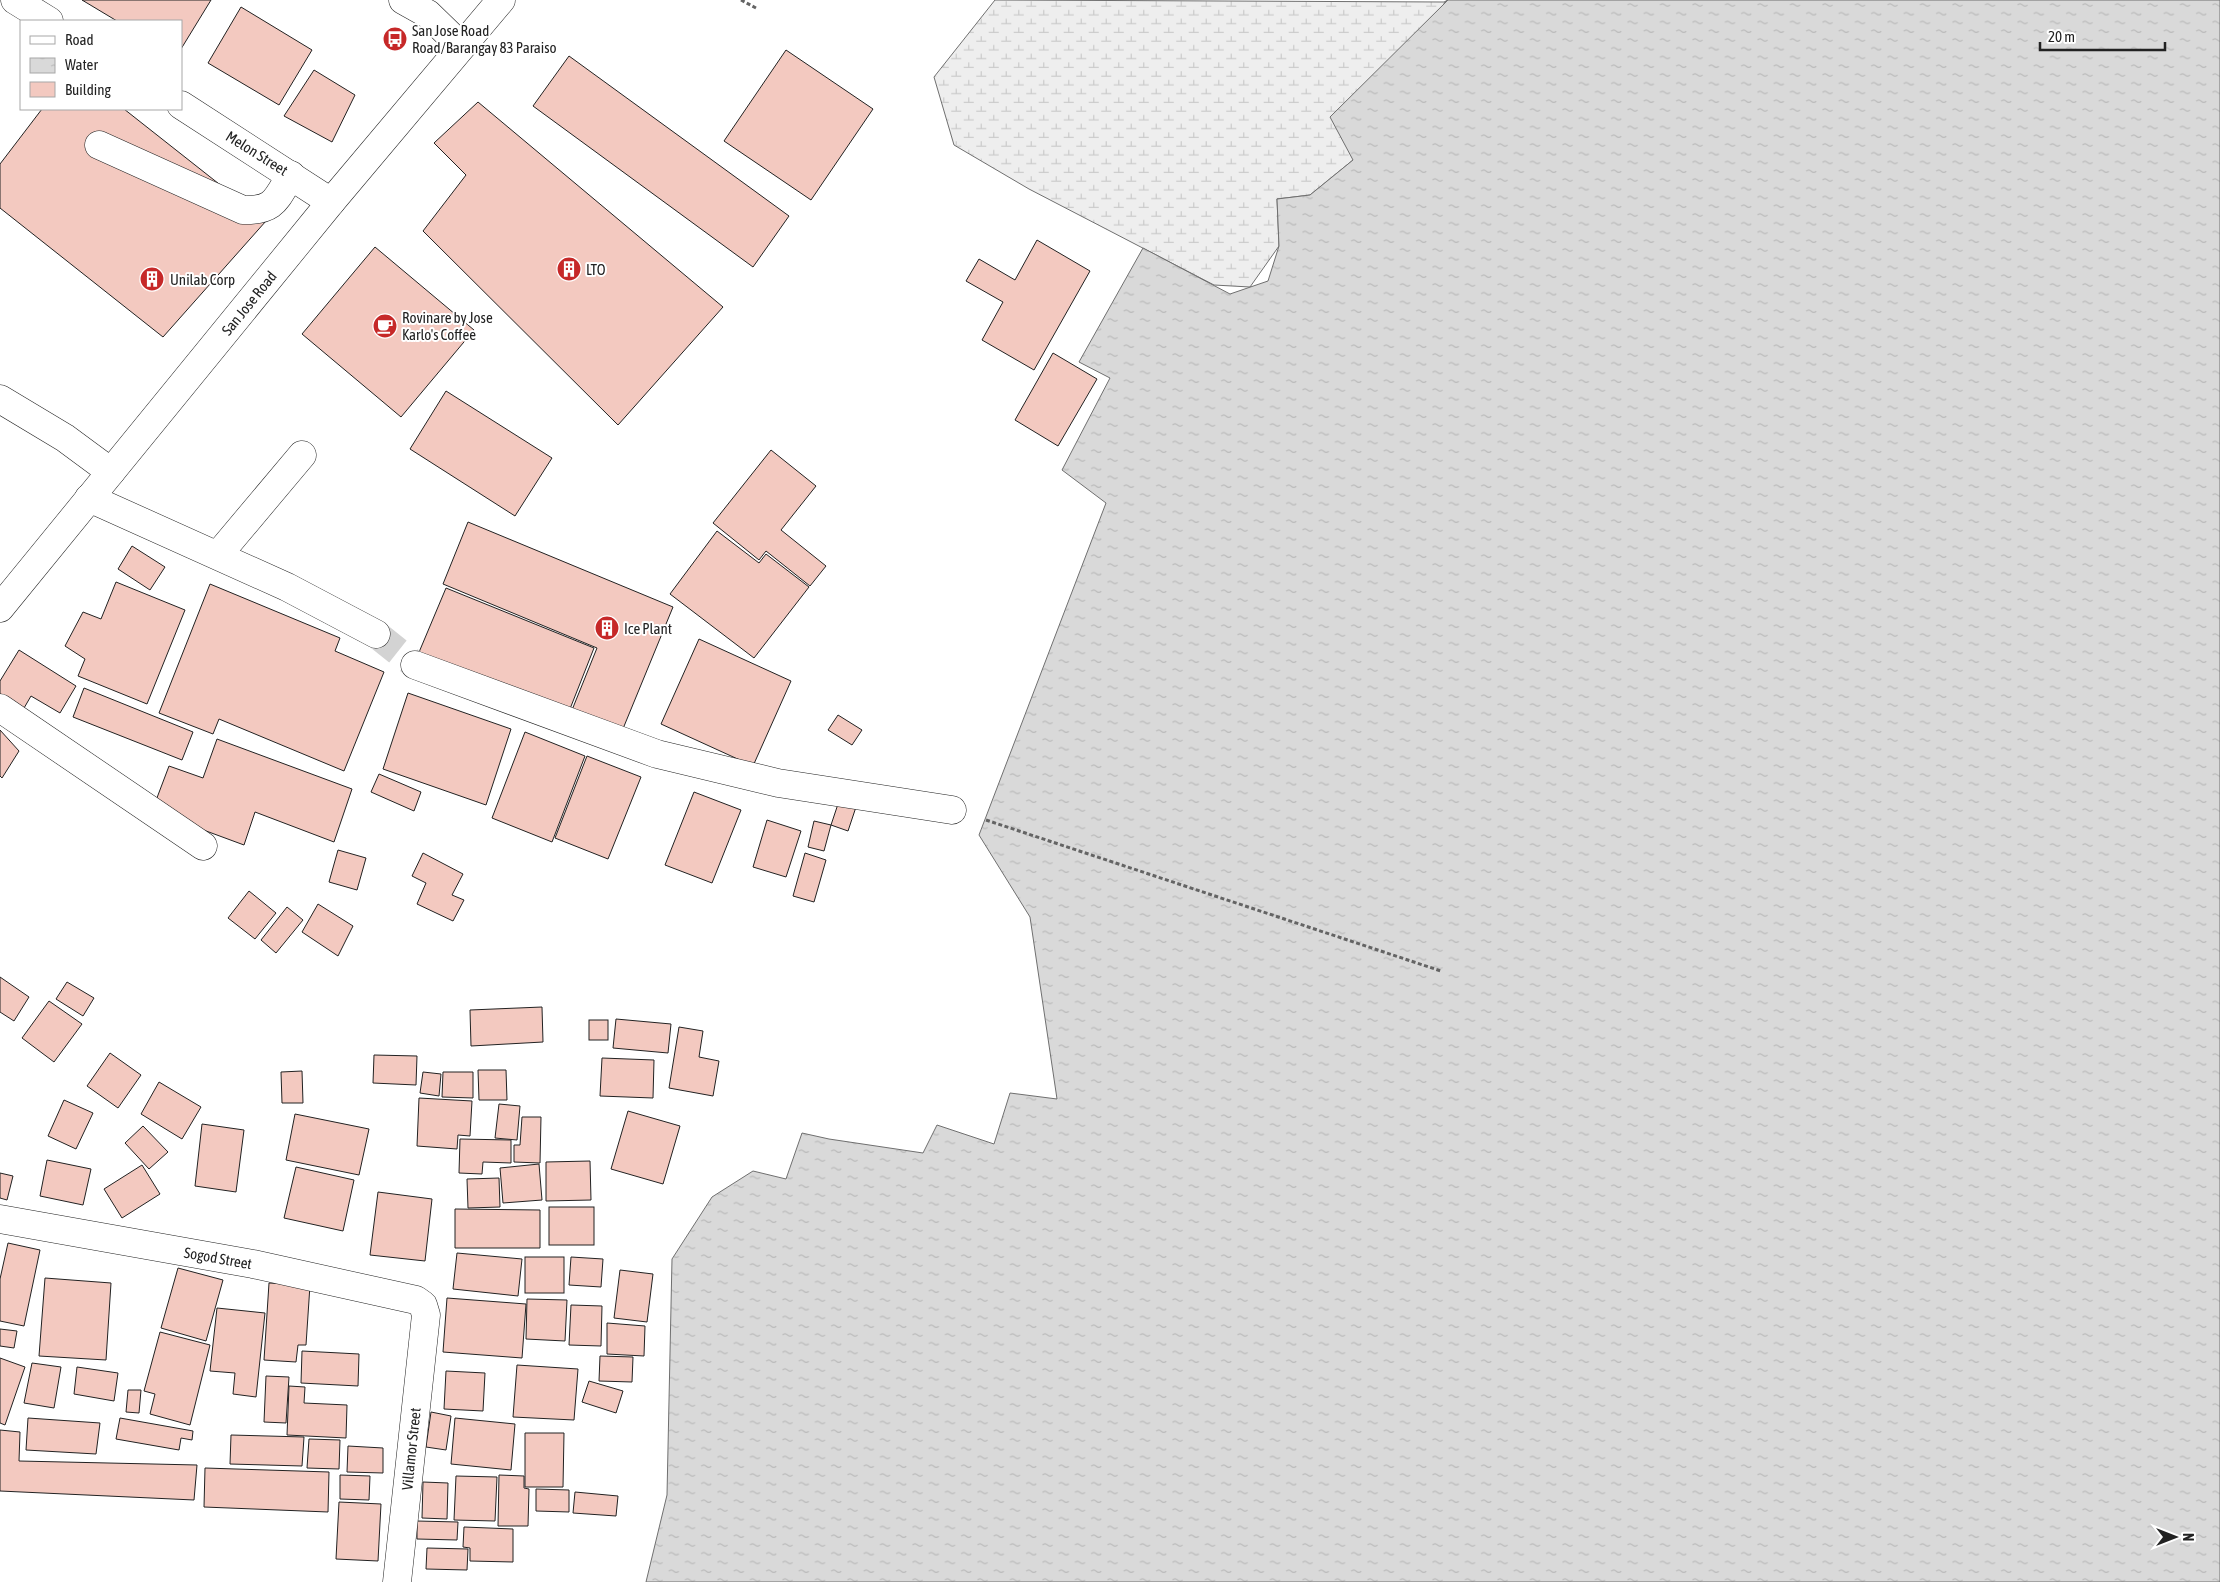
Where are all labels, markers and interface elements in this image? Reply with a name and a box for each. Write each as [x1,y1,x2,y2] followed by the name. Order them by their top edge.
[20,20,182,110] legend
[2040,20,2165,52] scale bar
[412,22,557,56] place label: San Jose Road Road/Barangay 83 Paraiso
[382,26,408,52] bus stop icon: San Jose Road Road/Barangay 83 Paraiso
[2048,28,2075,45] text: 20 m
[65,31,94,48] text: Road
[65,56,98,73] text: Water
[65,81,111,98] text: Building
[223,127,291,179] street label: Melon Street
[556,256,582,282] building icon: LTO
[586,261,606,278] place label: LTO
[139,266,165,292] building icon: Unilab Corp
[218,268,280,338] street label: San Jose Road
[170,271,235,288] place label: Unilab Corp
[402,309,493,343] place label: Rovinare by Jose Karlo's Coffee
[372,313,398,339] cafe icon: Rovinare by Jose Karlo's Coffee
[594,615,620,641] building icon: Ice Plant
[624,620,672,637] place label: Ice Plant
[183,1244,253,1272] street label: Sogod Street
[398,1407,424,1491] street label: Villamor Street
[2150,1512,2200,1562] north arrow
[2180,1533,2196,1541] text: N

